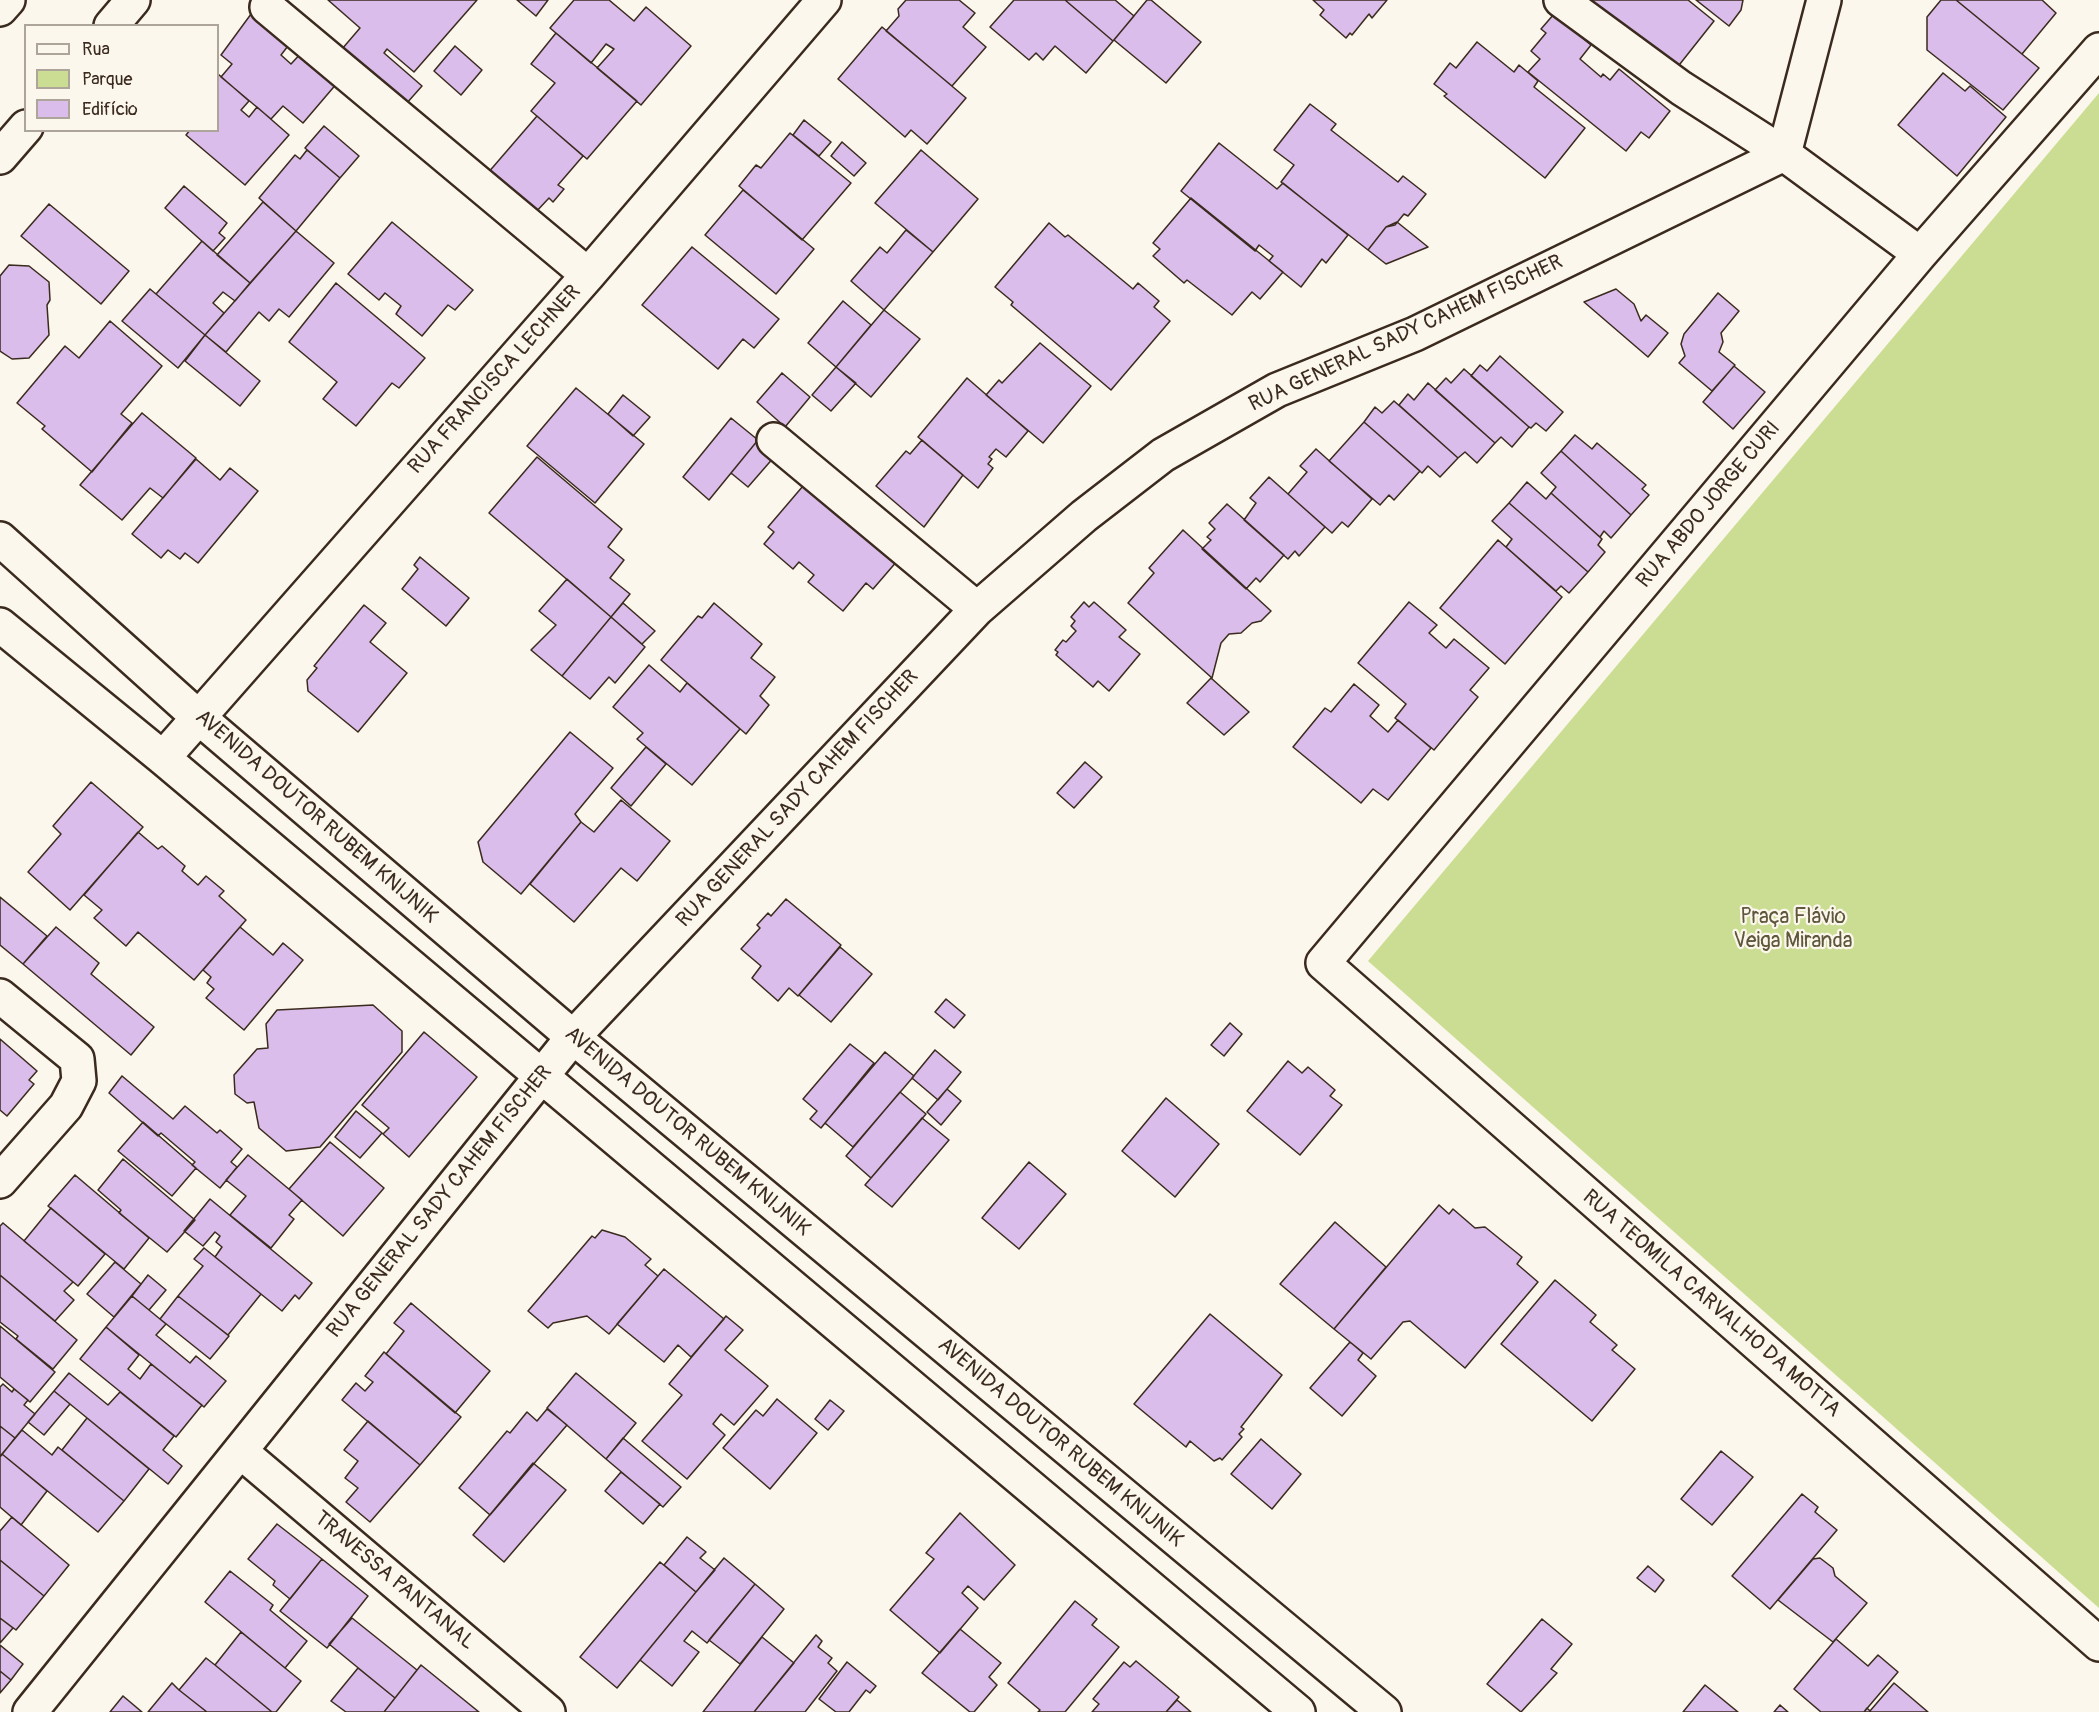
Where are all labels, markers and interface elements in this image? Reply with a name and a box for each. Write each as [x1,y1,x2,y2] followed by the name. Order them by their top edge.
[24,24,219,132] legend
[82,38,110,61] text: Rua
[82,68,132,91] text: Parque
[82,98,138,121] text: Edifício
[1245,250,1567,418] street label: RUA GENERAL SADY CAHEM FISCHER
[404,280,586,480] street label: RUA FRANCISCA LECHNER
[1632,416,1786,594] street label: RUA ABDO JORGE CURI
[672,665,924,933] street label: RUA GENERAL SADY CAHEM FISCHER
[190,705,442,929] street label: AVENIDA DOUTOR RUBEM KNIJNIK
[1734,905,1852,955] park label: Praça Flávio Veiga Miranda
[559,1022,815,1242] street label: AVENIDA DOUTOR RUBEM KNIJNIK
[322,1061,558,1343] street label: RUA GENERAL SADY CAHEM FISCHER
[1577,1185,1845,1423] street label: RUA TEOMILA CARVALHO DA MOTTA
[932,1333,1188,1553] street label: AVENIDA DOUTOR RUBEM KNIJNIK
[308,1506,480,1656] street label: TRAVESSA PANTANAL

